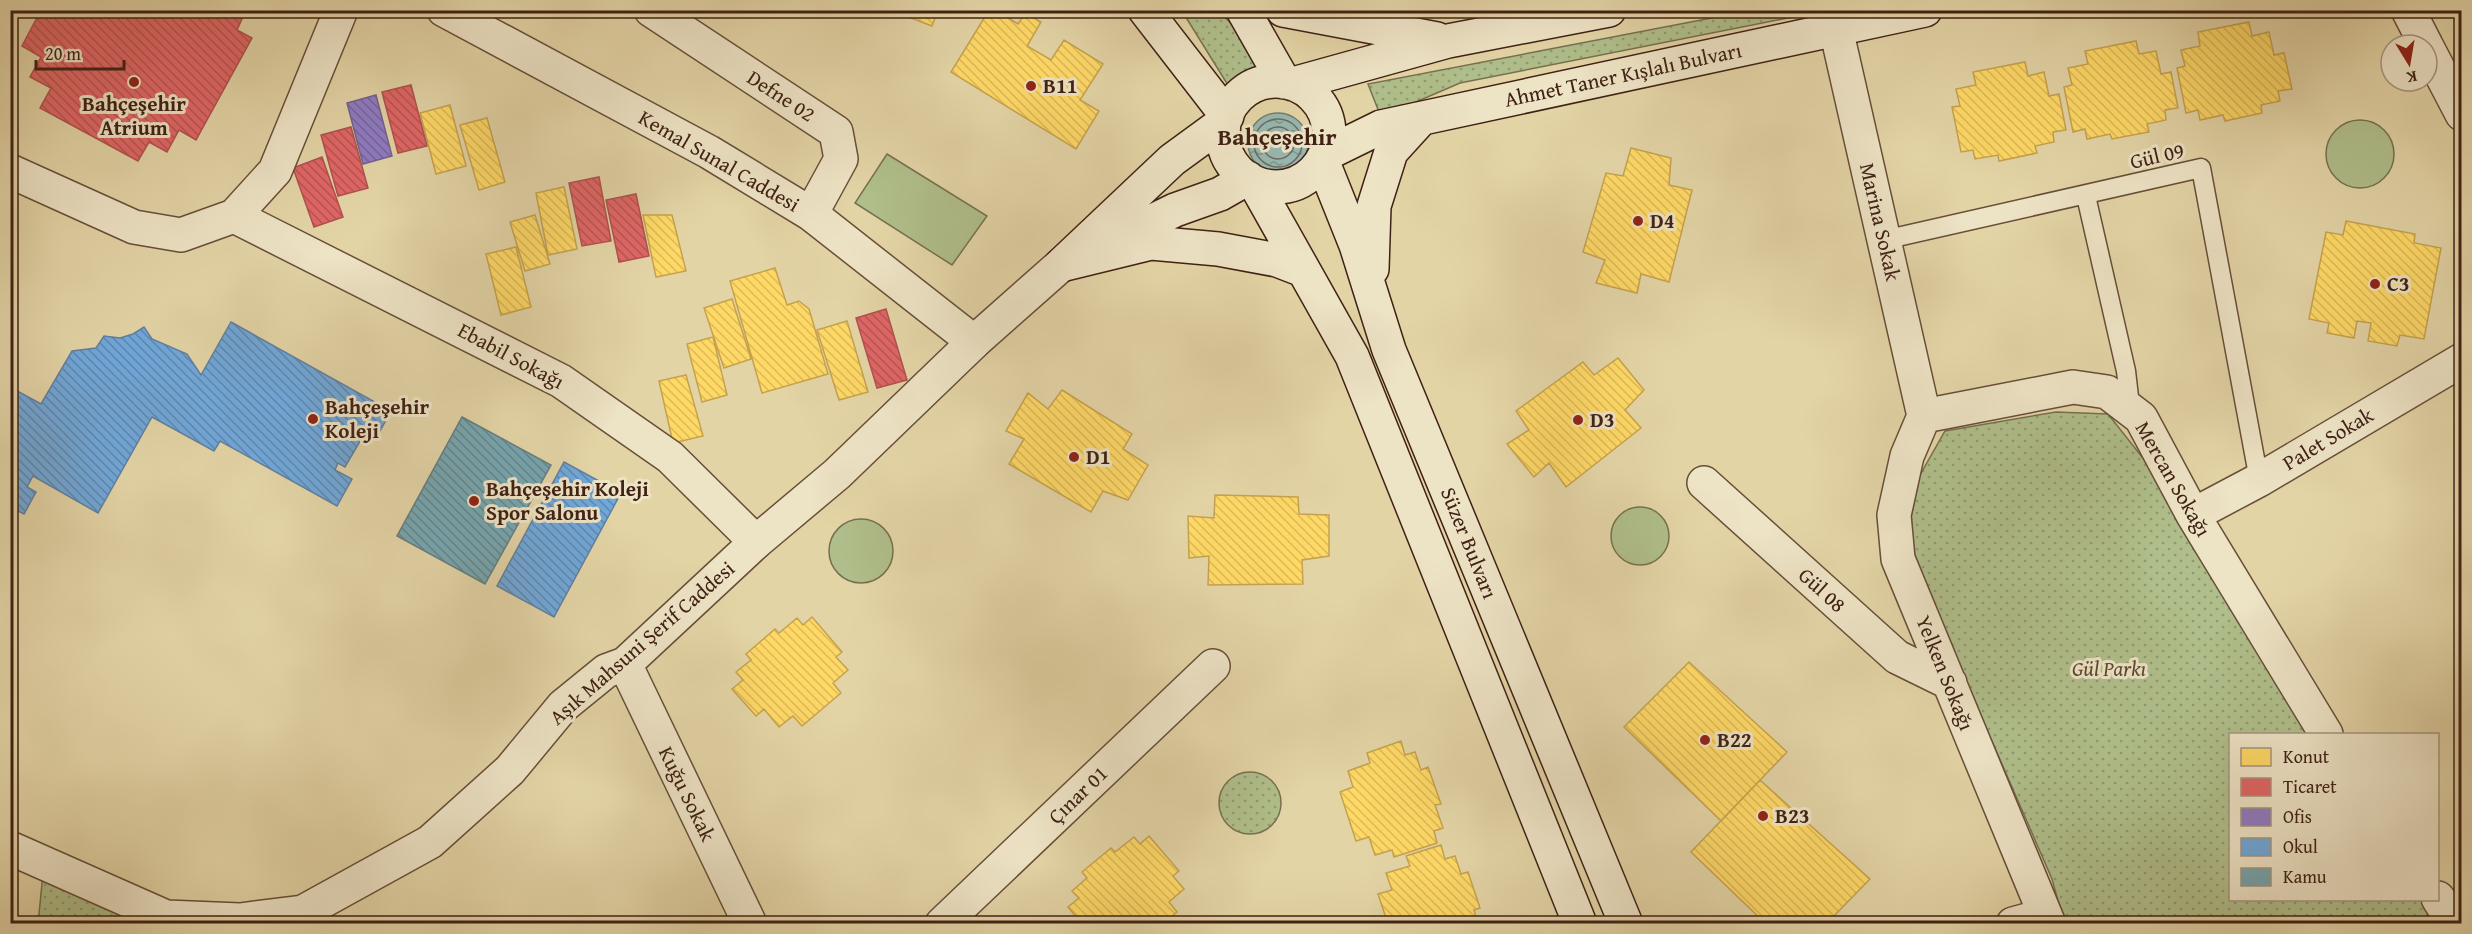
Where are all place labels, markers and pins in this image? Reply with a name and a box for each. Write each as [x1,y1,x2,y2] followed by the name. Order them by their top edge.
[1043,70,1078,101] place label: B11
[127,75,141,89] marker: Bahçeşehir Atrium
[1024,79,1038,93] marker: B11
[82,88,186,143] place label: Bahçeşehir Atrium
[1650,205,1675,236] place label: D4
[1631,214,1645,228] marker: D4
[2387,268,2410,299] place label: C3
[2368,277,2382,291] marker: C3
[325,391,429,446] place label: Bahçeşehir Koleji
[1590,404,1615,435] place label: D3
[306,412,320,426] marker: Bahçeşehir Koleji
[1571,413,1585,427] marker: D3
[1086,441,1111,472] place label: D1
[1067,450,1081,464] marker: D1
[486,473,649,528] place label: Bahçeşehir Koleji Spor Salonu
[467,494,481,508] marker: Bahçeşehir Koleji Spor Salonu
[1717,724,1752,755] place label: B22
[1698,733,1712,747] marker: B22
[1775,800,1810,831] place label: B23
[1756,809,1770,823] marker: B23

